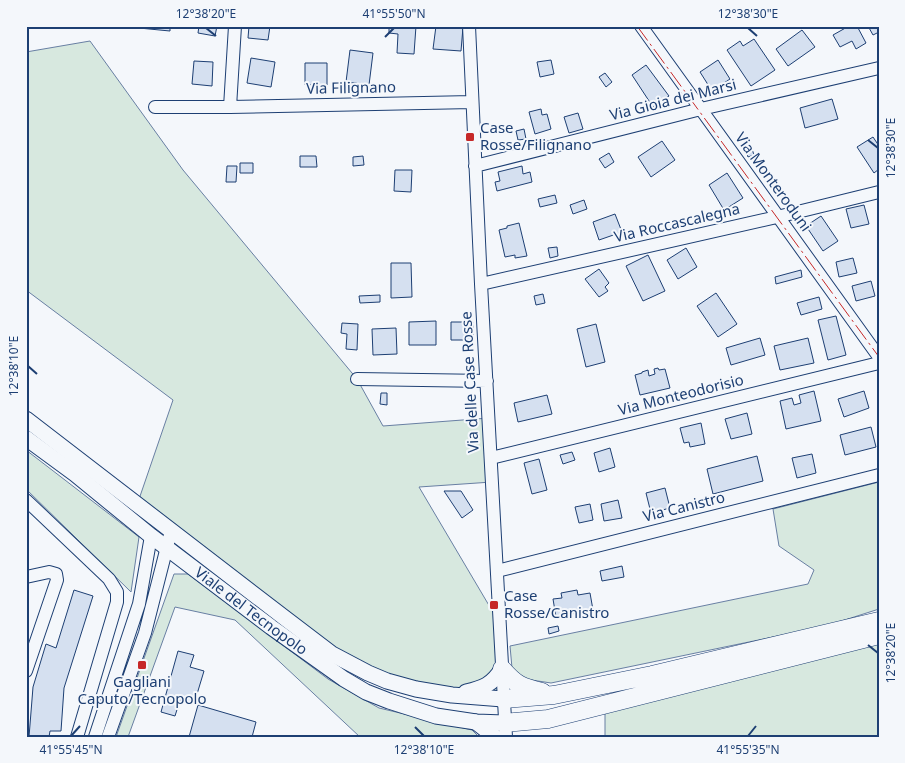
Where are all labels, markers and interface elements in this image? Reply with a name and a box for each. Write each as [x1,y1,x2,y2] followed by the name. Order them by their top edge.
[176,5,236,22] text: 12°38'20"E
[362,5,426,22] text: 41°55'50"N
[718,5,778,22] text: 12°38'30"E
[607,74,738,124] street label: Via Gioia dei Marsi
[306,76,396,98] street label: Via Filignano
[480,117,591,154] place label: Case Rosse/Filignano
[882,118,899,178] text: 12°38'30"E
[731,128,816,235] street label: Via Monteroduni
[464,131,476,143] marker: Case Rosse/Filignano
[612,198,742,246] street label: Via Roccascalegna
[455,311,483,453] street label: Via delle Case Rosse
[5,336,22,396] text: 12°38'10"E
[616,369,746,419] street label: Via Monteodorisio
[641,486,727,526] street label: Via Canistro
[191,562,312,659] street label: Viale del Tecnopolo
[504,585,609,622] place label: Case Rosse/Canistro
[488,599,500,611] marker: Case Rosse/Canistro
[882,623,899,683] text: 12°38'20"E
[136,659,148,671] marker: Gagliani Caputo/Tecnopolo
[77,671,207,708] place label: Gagliani Caputo/Tecnopolo
[39,741,103,758] text: 41°55'45"N
[394,741,454,758] text: 12°38'10"E
[716,741,780,758] text: 41°55'35"N

